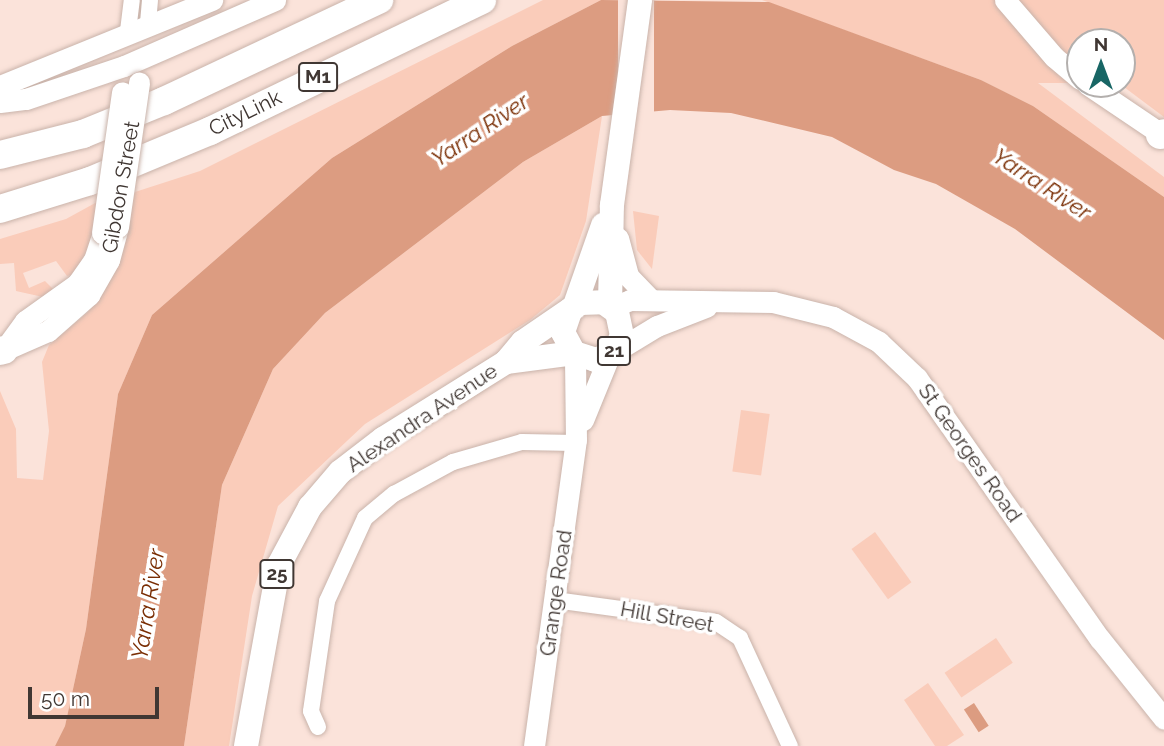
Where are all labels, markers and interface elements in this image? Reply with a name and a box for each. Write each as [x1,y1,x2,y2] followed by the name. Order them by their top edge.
[1066,28,1136,98] north arrow
[1094,33,1108,55] text: N
[297,61,339,92] road number: M1
[205,85,285,141] street label: CityLink
[426,87,534,173] water label: Yarra River
[97,119,145,255] street label: Gibdon Street
[988,142,1096,226] water label: Yarra River
[596,336,632,366] road number: 21
[342,358,502,478] street label: Alexandra Avenue
[913,379,1027,527] street label: St Georges Road
[535,528,577,658] street label: Grange Road
[126,547,170,661] water label: Yarra River
[258,558,296,590] road number: 25
[618,596,716,638] street label: Hill Street
[32,672,163,716] scale bar
[41,686,90,711] text: 50 m

